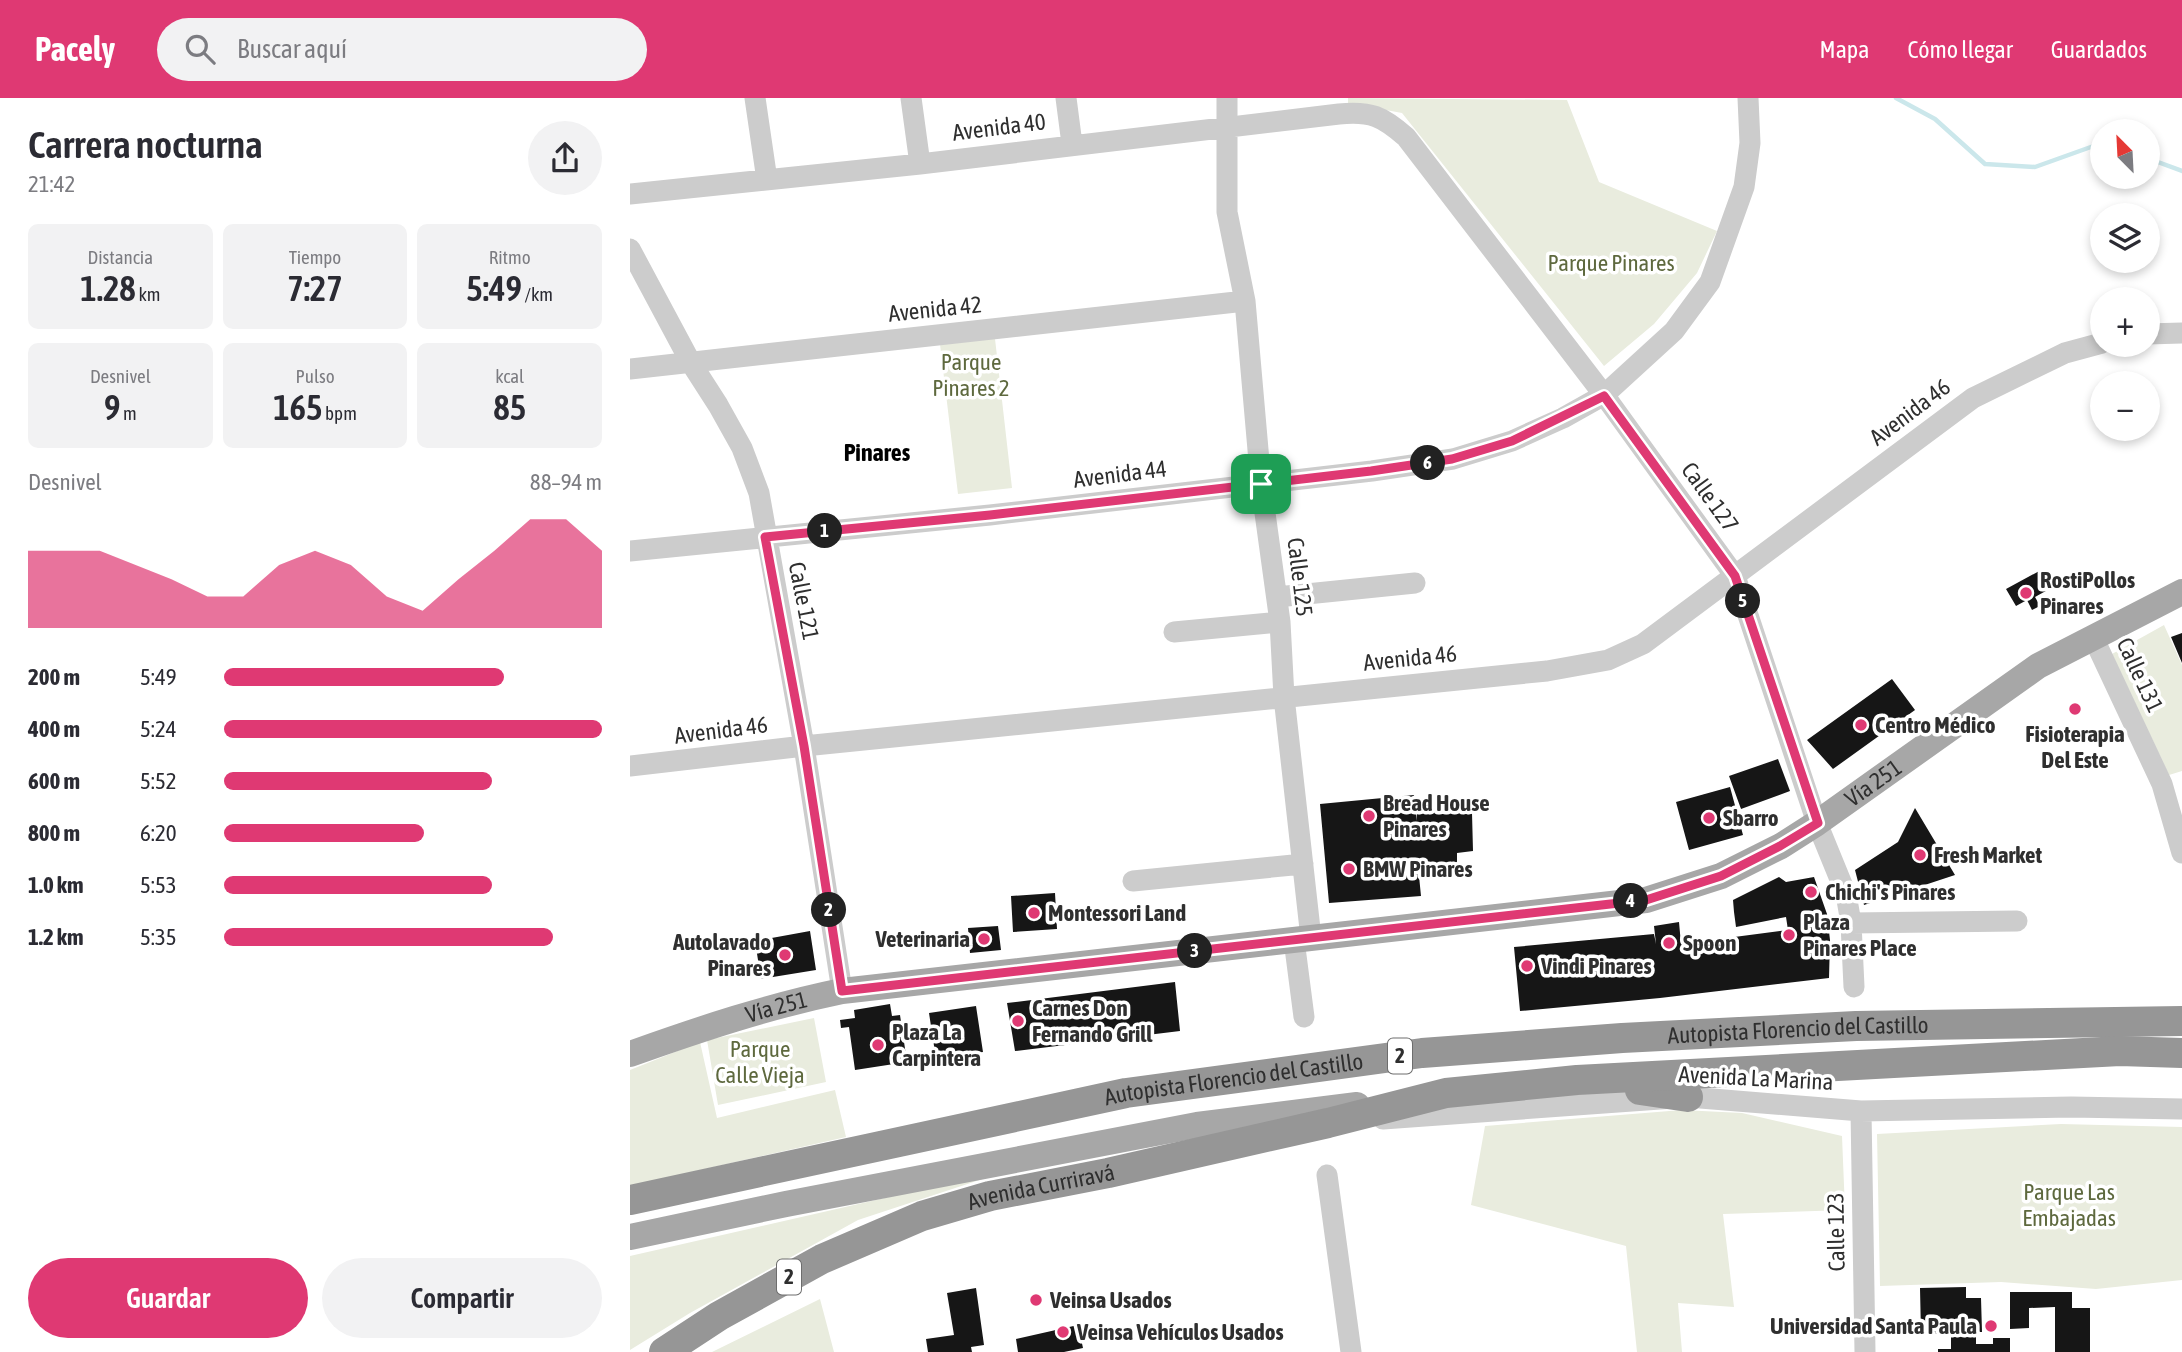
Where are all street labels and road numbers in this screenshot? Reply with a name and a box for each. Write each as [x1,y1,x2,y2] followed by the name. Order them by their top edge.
[951,108,1047,146] street label: Avenida 40
[887,291,983,327] street label: Avenida 42
[1865,373,1955,451] street label: Avenida 46
[1072,455,1168,493] street label: Avenida 44
[1676,457,1744,537] street label: Calle 127
[1282,536,1318,618] street label: Calle 125
[784,560,824,642] street label: Calle 121
[2112,634,2168,716] street label: Calle 131
[1362,640,1458,676] street label: Avenida 46
[673,711,769,749] street label: Avenida 46
[1840,754,1906,812] street label: Vía 251
[743,986,810,1028] street label: Vía 251
[1667,1012,1929,1049] street label: Autopista Florencio del Castillo
[1388,1038,1412,1074] road number: 2
[1102,1048,1365,1110] street label: Autopista Florencio del Castillo
[1678,1061,1834,1095] street label: Avenida La Marina
[964,1159,1117,1215] street label: Avenida Curriravá
[1822,1192,1850,1272] street label: Calle 123
[777,1260,801,1294] road number: 2

